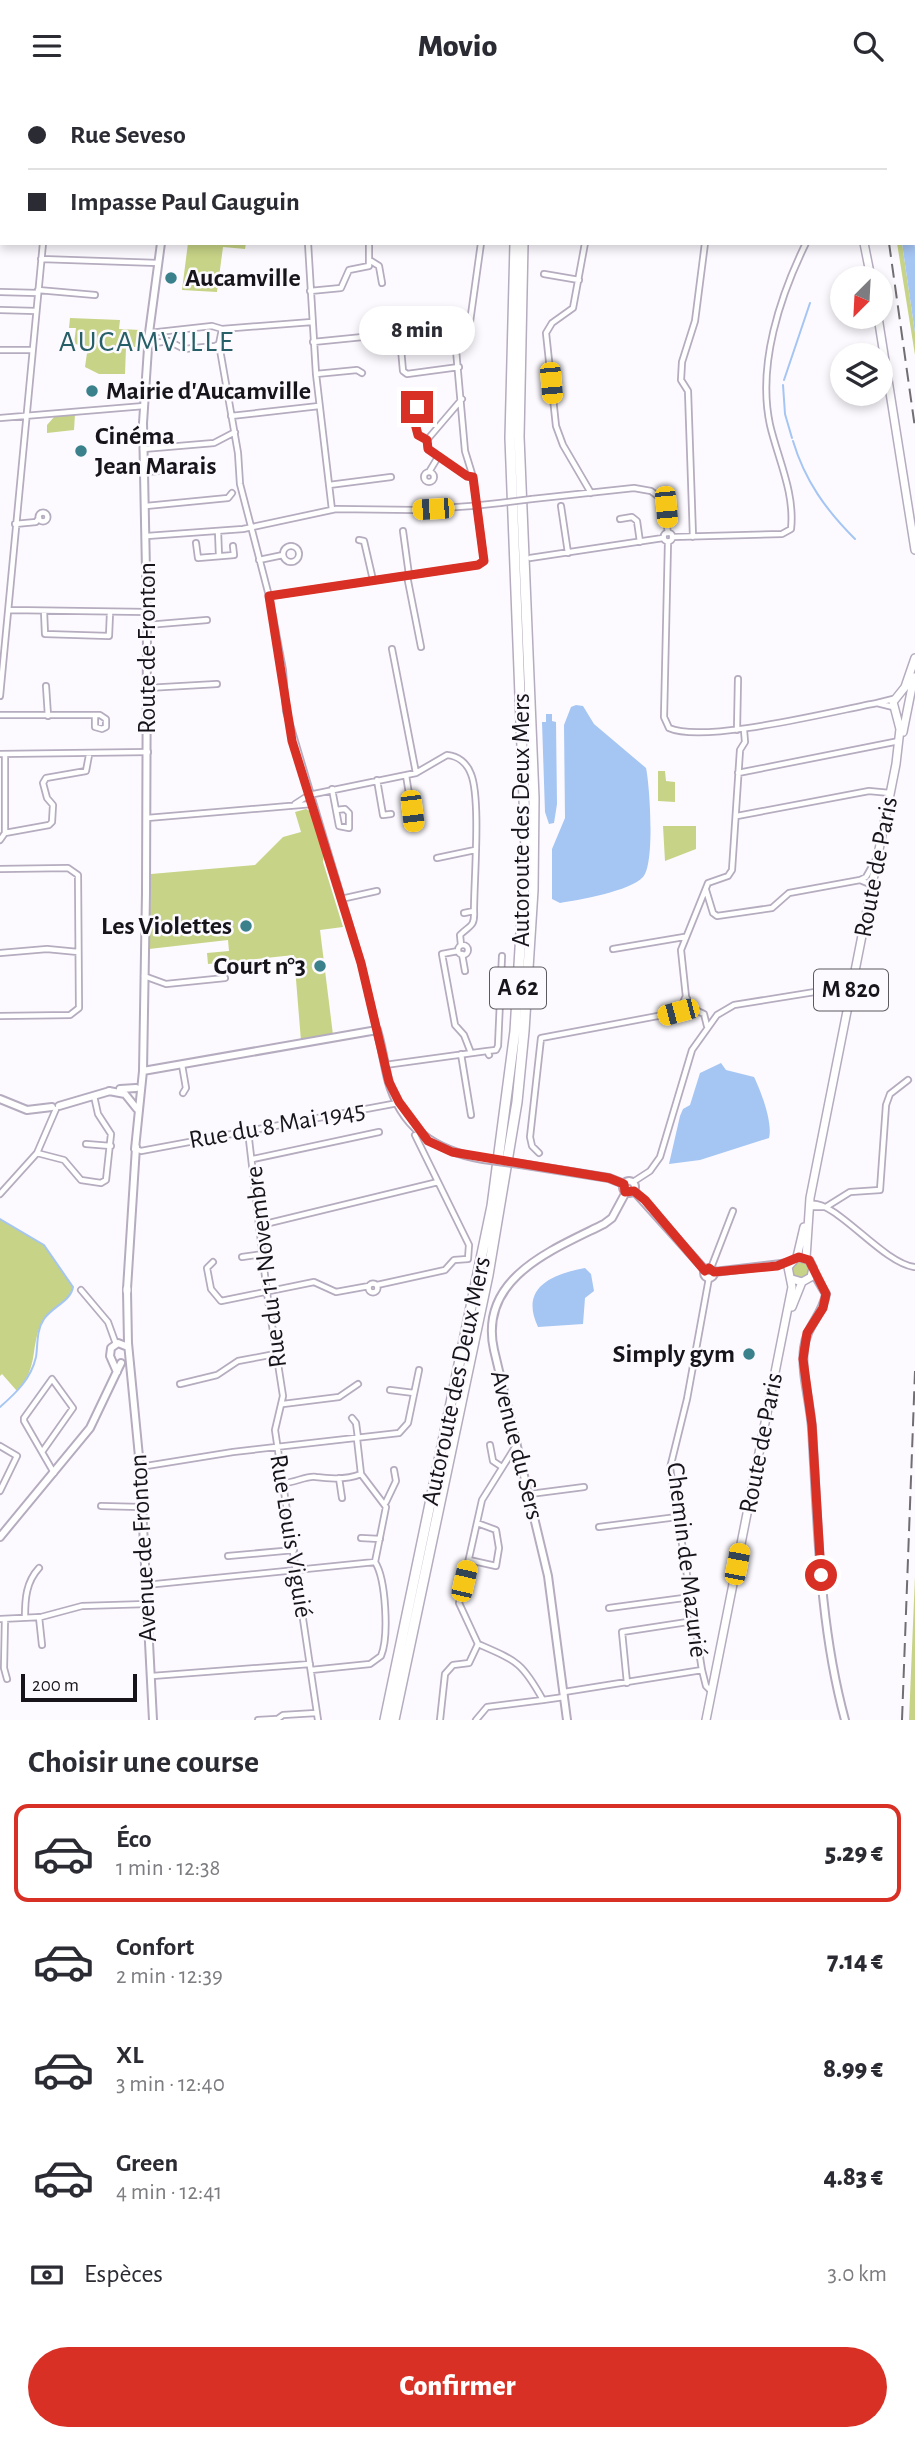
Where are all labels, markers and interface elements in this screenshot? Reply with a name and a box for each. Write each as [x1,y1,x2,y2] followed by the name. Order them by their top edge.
[28,27,66,65] icon: menu
[849,27,887,65] icon: search
[418,30,497,62] text: Movio
[70,122,186,148] text: Rue Seveso
[70,189,300,215] text: Impasse Paul Gauguin
[185,265,301,291] place label: Aucamville
[830,266,892,329] north arrow
[830,266,893,406] map controls
[163,270,179,286] marker: Aucamville
[359,306,475,355] callout: 8 min
[391,319,443,342] text: 8 min
[59,327,235,357] district label: AUCAMVILLE
[830,343,893,406] button: layers
[539,361,564,405] car
[106,378,311,404] place label: Mairie d'Aucamville
[84,383,100,399] marker: Mairie d'Aucamville
[401,391,433,423] route end
[95,423,216,479] place label: Cinéma Jean Marais
[73,443,89,459] marker: Cinéma Jean Marais
[654,485,679,529] car
[412,497,455,521] car
[134,562,160,734] street label: Route de Fronton
[508,693,534,947] street label: Autoroute des Deux Mers
[400,789,425,833] car
[850,795,902,939] street label: Route de Paris
[101,913,232,939] place label: Les Violettes
[238,918,254,934] marker: Les Violettes
[214,953,306,979] place label: Court n°3
[312,958,328,974] marker: Court n°3
[490,967,546,1008] road number: A 62
[814,969,888,1010] road number: M 820
[655,996,702,1028] car
[187,1097,367,1153] street label: Rue du 8 Mai 1945
[241,1165,291,1369] street label: Rue du 11 Novembre
[417,1254,495,1508] street label: Autoroute des Deux Mers
[613,1341,735,1367] place label: Simply gym
[741,1346,757,1362] marker: Simply gym
[486,1368,548,1522] street label: Avenue du Sers
[735,1371,787,1515] street label: Route de Paris
[265,1452,317,1620] street label: Rue Louis Viguié
[125,1453,161,1643] street label: Avenue de Fronton
[662,1461,712,1659] street label: Chemin de Mazurié
[723,1541,752,1587] car
[450,1558,479,1604] car
[805,1559,837,1591] route start
[21,1671,136,1703] scale bar
[32,1676,79,1695] text: 200 m
[28,1746,259,1778] text: Choisir une course
[32,1822,95,1885] icon: car
[116,1826,152,1852] text: Éco
[825,1840,883,1866] text: 5.29 €
[116,1857,220,1880] text: 1 min · 12:38
[32,1930,95,1993] icon: car
[116,1934,194,1960] text: Confort
[827,1948,883,1974] text: 7.14 €
[116,1965,223,1988] text: 2 min · 12:39
[32,2038,95,2101] icon: car
[116,2042,143,2068] text: XL
[823,2056,883,2082] text: 8.99 €
[116,2073,225,2096] text: 3 min · 12:40
[32,2146,95,2209] icon: car
[116,2150,178,2176] text: Green
[824,2164,883,2190] text: 4.83 €
[116,2181,222,2204] text: 4 min · 12:41
[28,2256,66,2294] icon: cash
[84,2261,163,2287] text: Espèces
[827,2263,887,2286] text: 3.0 km
[28,2347,887,2427] button: Confirmer

